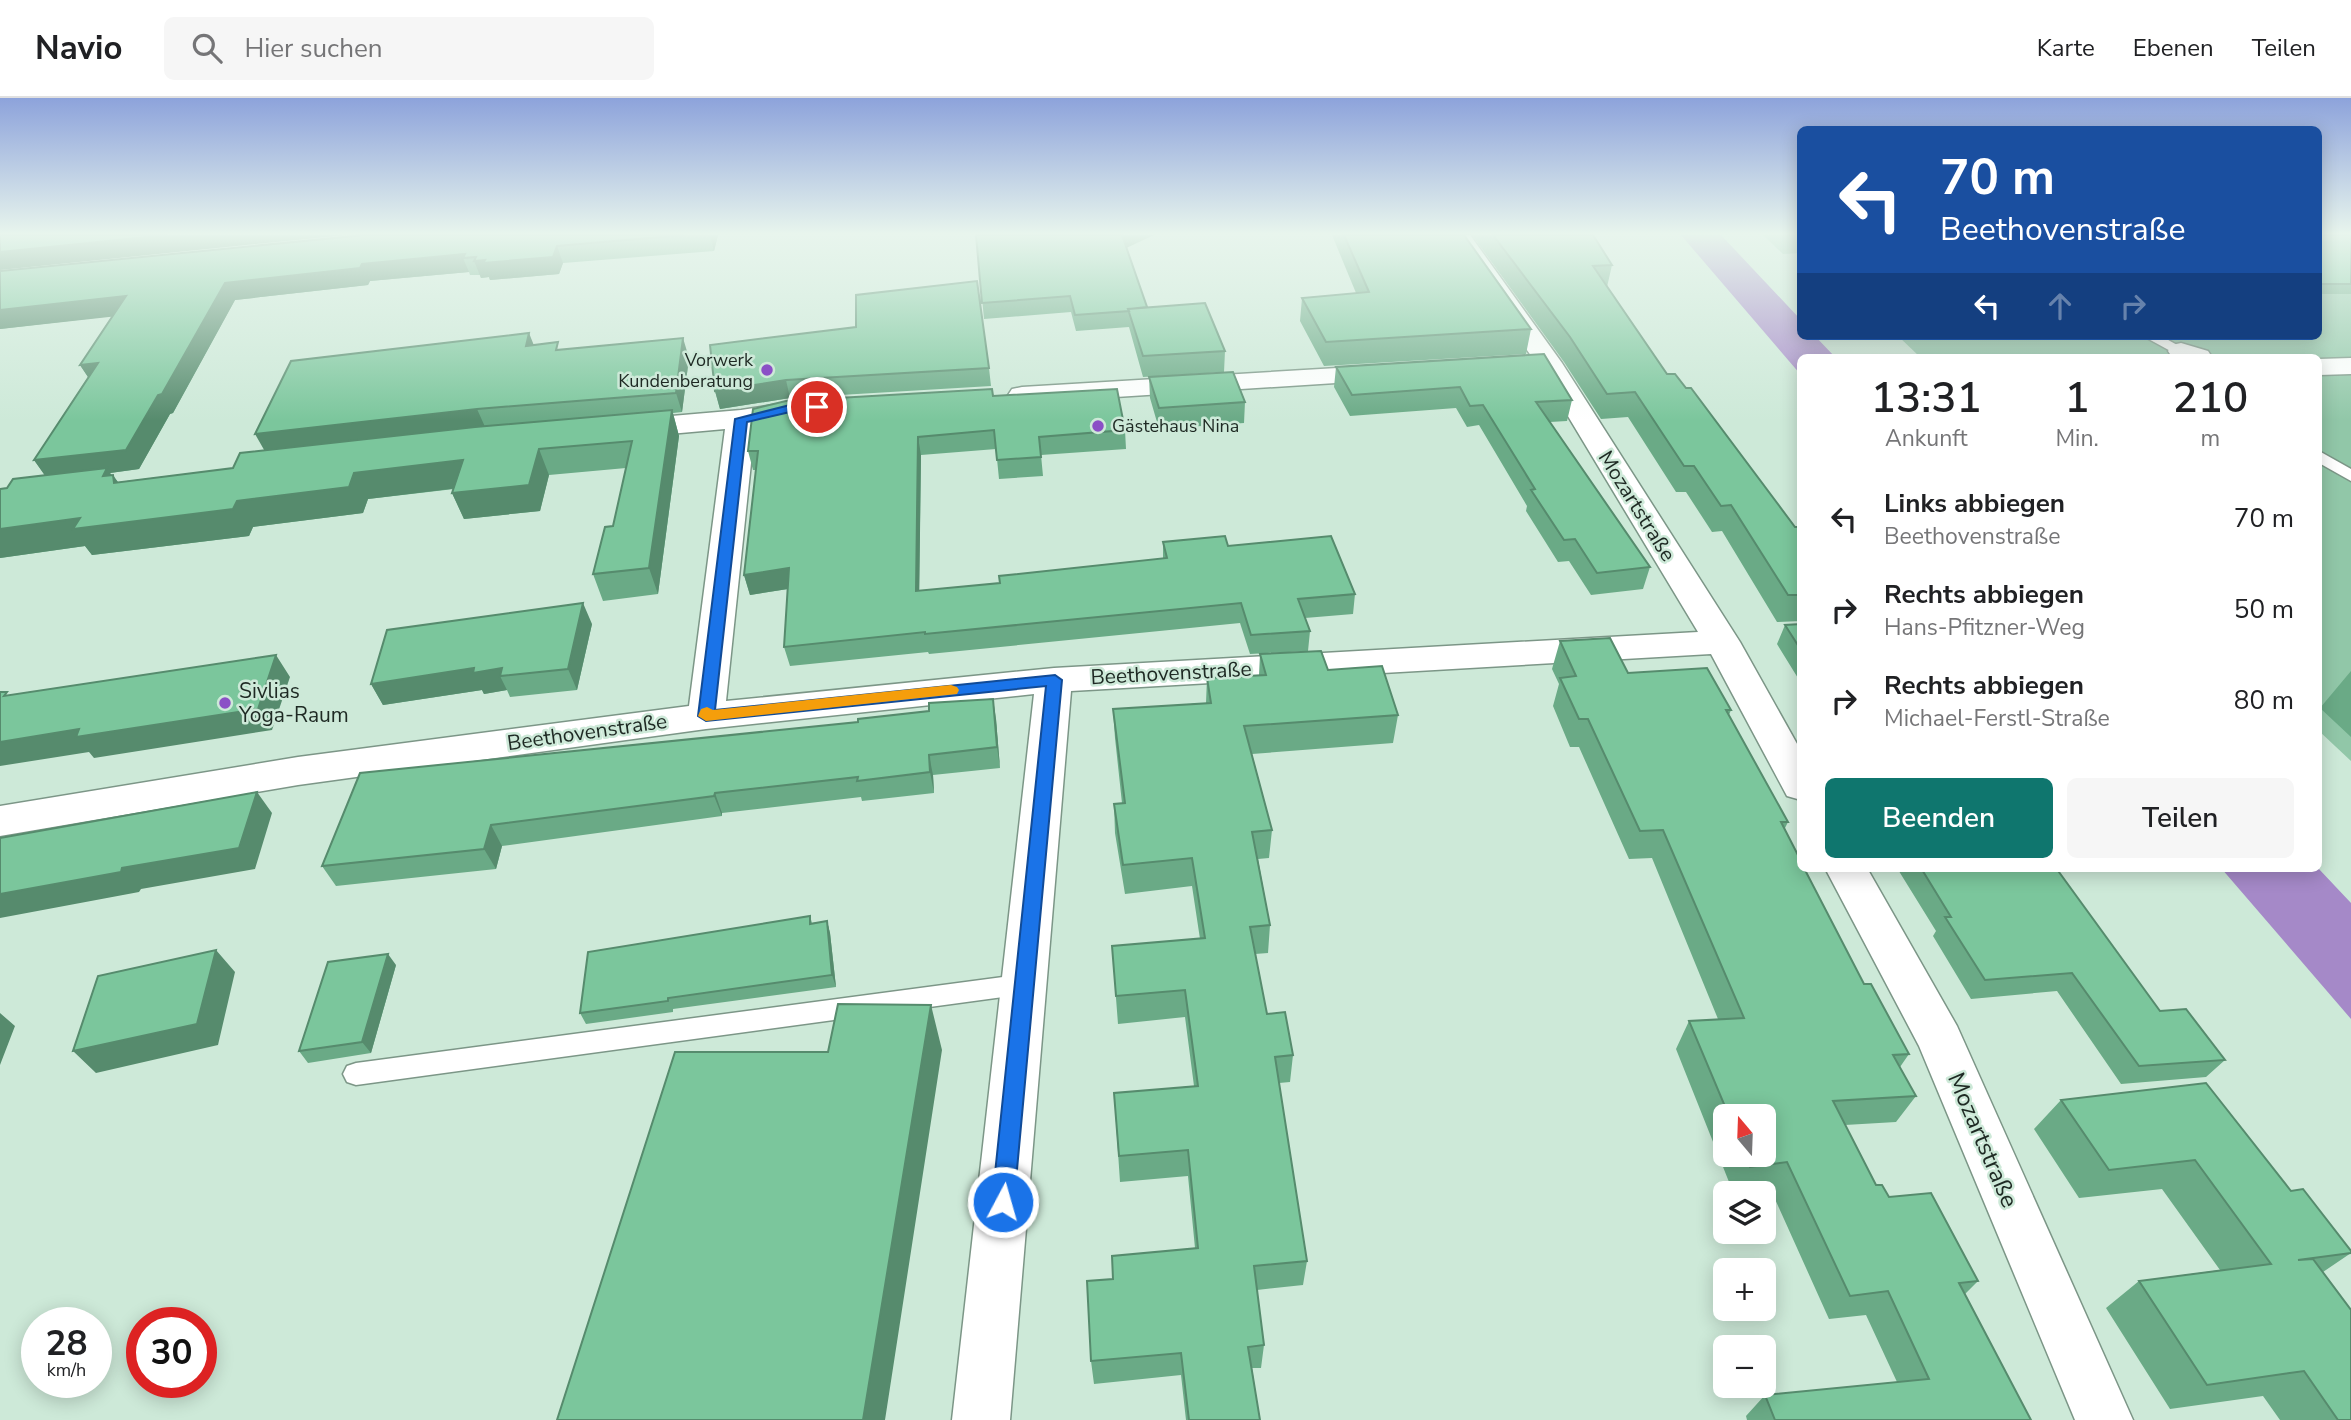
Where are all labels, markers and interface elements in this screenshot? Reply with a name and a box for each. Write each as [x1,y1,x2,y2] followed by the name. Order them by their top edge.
[164,17,654,80] search box
[35,26,122,71] text: Navio
[188,29,226,67] icon: search
[244,31,383,66] text: Hier suchen
[2037,32,2095,64] text: Karte
[2133,32,2214,64] text: Ebenen
[2252,32,2316,64] text: Teilen
[1940,144,2055,211] text: 70 m
[1825,154,1916,245] icon: left
[1940,208,2185,251] text: Beethovenstraße
[1968,287,2006,325] icon: left
[2041,287,2079,325] icon: ahead
[2114,287,2152,325] icon: right
[618,348,754,393] place label: Vorwerk Kundenberatung
[759,362,775,378] marker: Vorwerk Kundenberatung
[1871,370,1982,427] text: 13:31
[2064,370,2090,427] text: 1
[2173,370,2248,427] text: 210
[787,377,847,437] pin
[798,388,836,426] icon: arrive
[1112,414,1239,438] place label: Gästehaus Nina
[1090,418,1106,434] marker: Gästehaus Nina
[1885,423,1967,454] text: Ankunft
[2055,423,2099,454] text: Min.
[2201,423,2220,454] text: m
[1592,445,1682,567] street label: Mozartstraße
[1884,486,2065,521] text: Links abbiegen
[1825,500,1863,538] icon: left
[2234,501,2294,536] text: 70 m
[1884,521,2060,552] text: Beethovenstraße
[1884,577,2084,612] text: Rechts abbiegen
[1825,591,1863,629] icon: right
[2234,592,2294,627] text: 50 m
[1884,612,2085,643] text: Hans-Pfitzner-Weg
[1090,655,1252,691] street label: Beethovenstraße
[1884,668,2084,703] text: Rechts abbiegen
[238,677,349,729] place label: Sivlias Yoga-Raum
[1825,682,1863,720] icon: right
[2234,683,2294,718] text: 80 m
[217,695,233,711] marker: Sivlias Yoga-Raum
[1884,703,2110,734] text: Michael-Ferstl-Straße
[505,707,669,757] street label: Beethovenstraße
[1825,778,2053,858] button: Beenden
[2067,778,2294,858] button: Teilen
[1940,1068,2026,1212] street label: Mozartstraße
[1713,1104,1776,1167] north arrow
[1713,1104,1776,1398] map controls
[966,1165,1040,1239] position arrow
[1713,1181,1776,1244] button: layers
[1713,1258,1776,1321] button: +
[126,1307,217,1398] speed limit sign: 30
[45,1320,88,1367] text: 28
[1713,1335,1776,1398] button: −
[47,1358,86,1382] text: km/h

